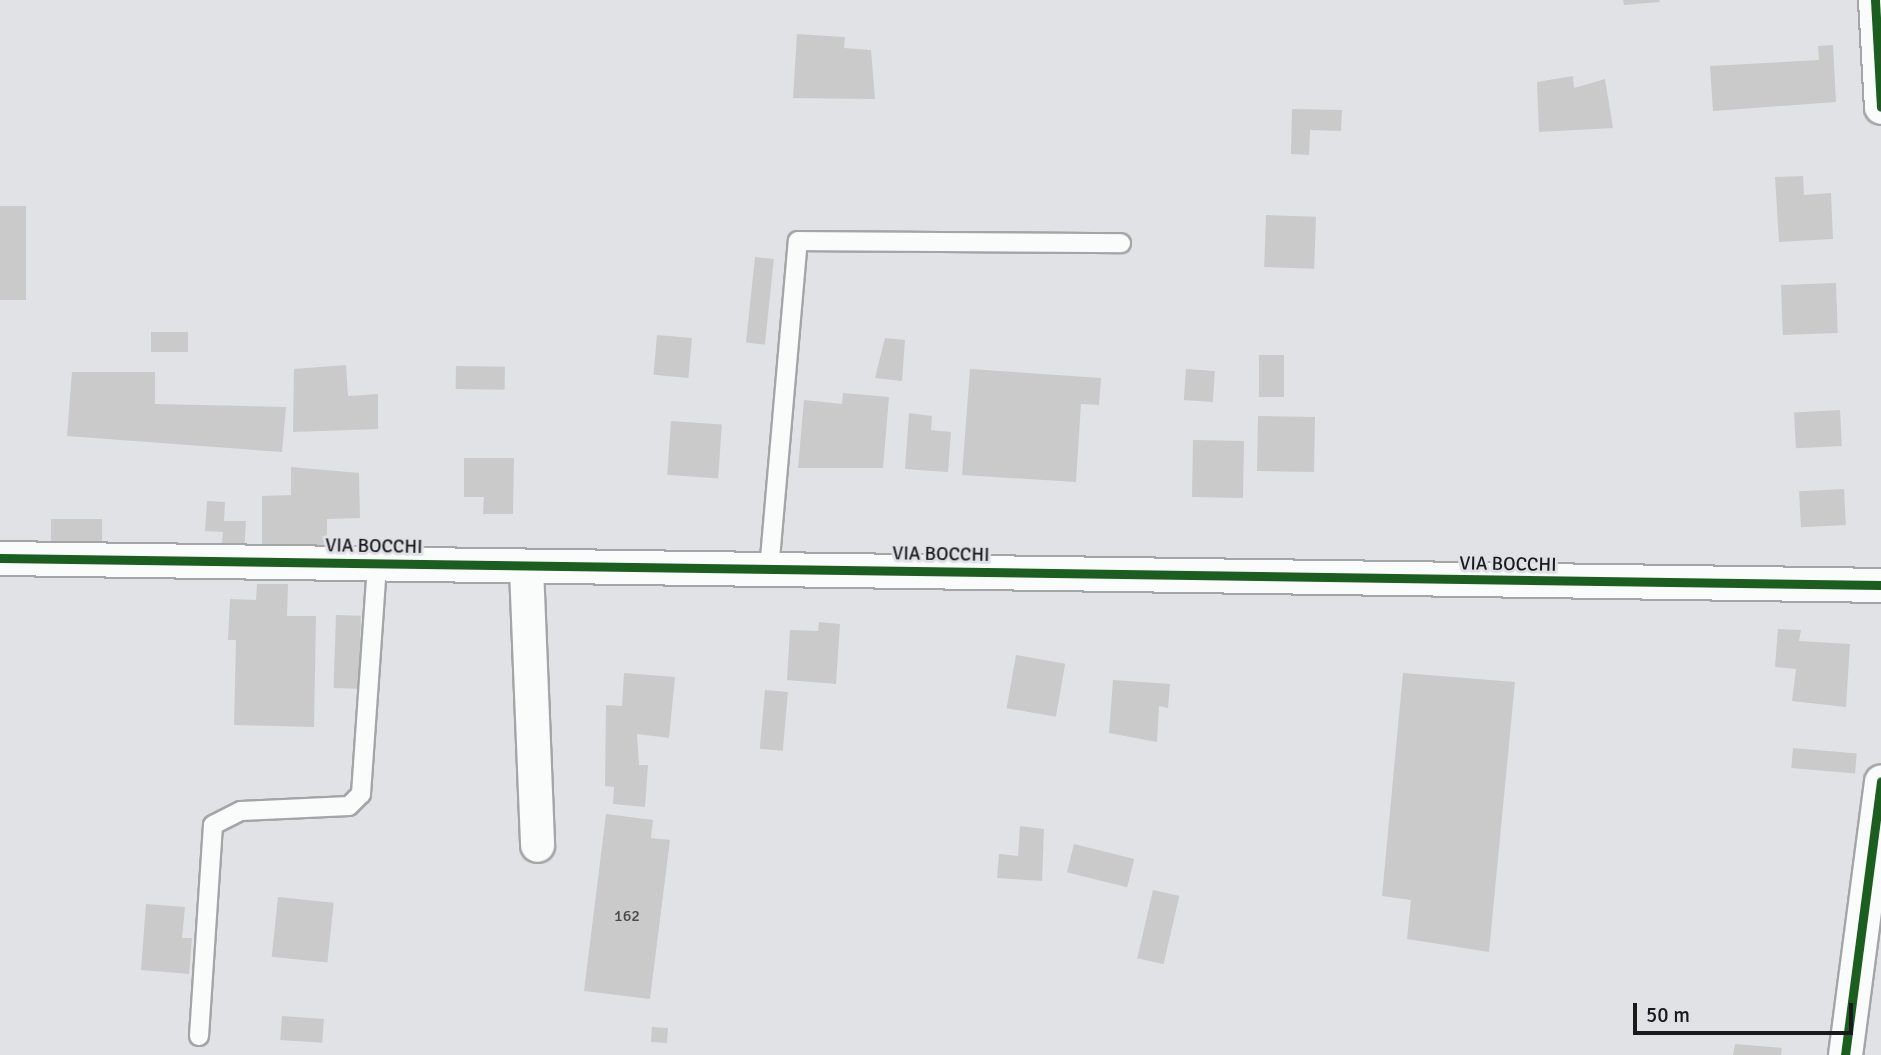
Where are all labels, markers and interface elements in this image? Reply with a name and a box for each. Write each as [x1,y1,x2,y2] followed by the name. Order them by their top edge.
[325,535,423,559] street label: VIA BOCCHI
[892,543,990,567] street label: VIA BOCCHI
[1459,553,1557,577] street label: VIA BOCCHI
[614,906,640,926] house number: 162
[1636,988,1856,1032] scale bar
[1646,1002,1690,1028] text: 50 m

